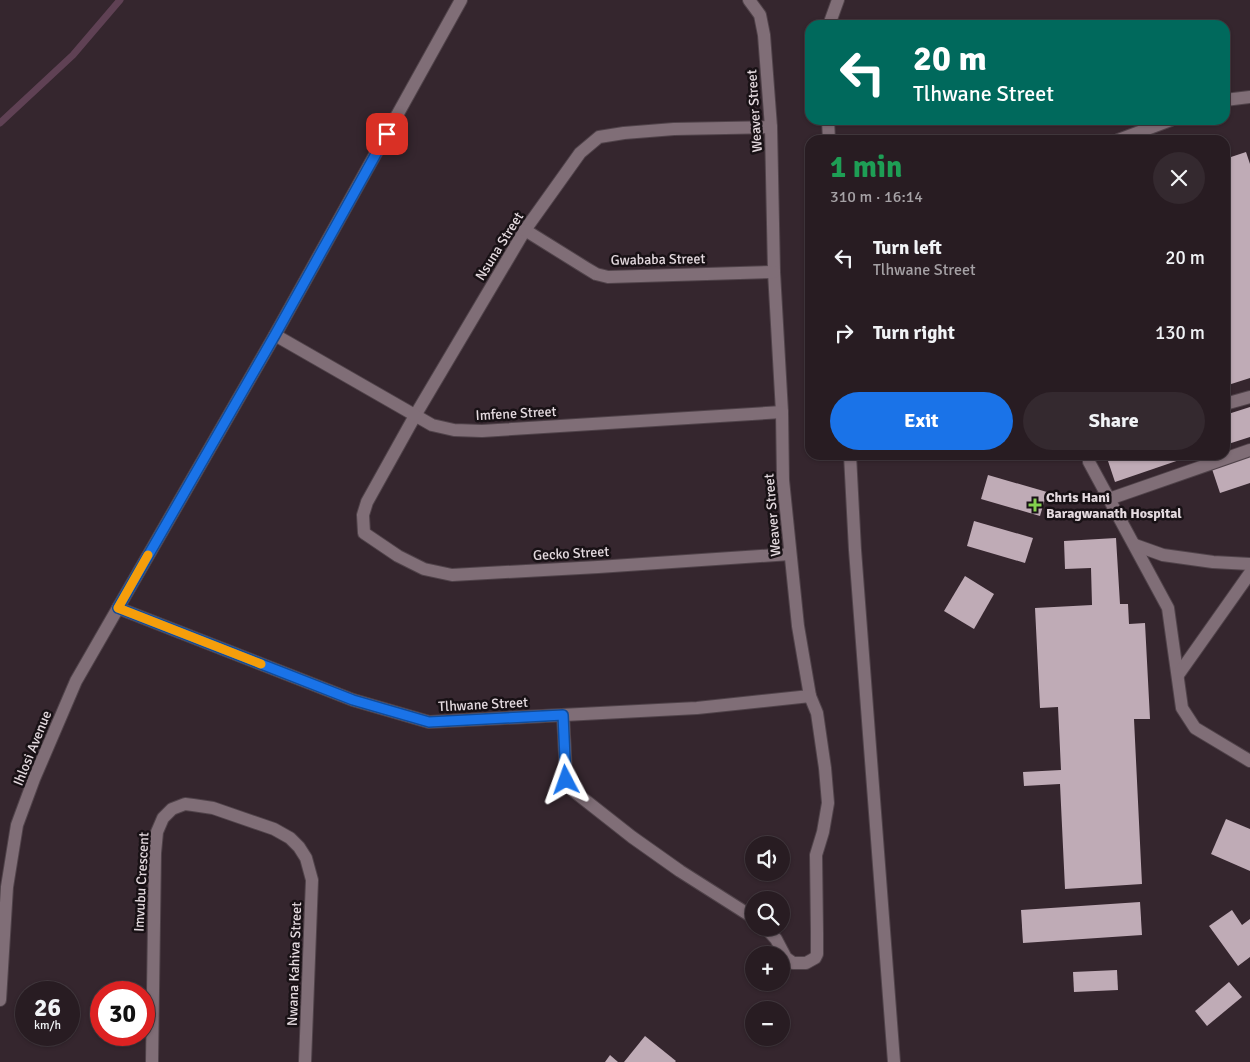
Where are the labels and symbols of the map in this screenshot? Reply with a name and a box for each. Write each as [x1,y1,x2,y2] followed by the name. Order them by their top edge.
[743,69,766,153] street label: Weaver Street
[366,113,408,155] pin
[472,209,527,284] street label: Nsuna Street
[611,250,706,269] street label: Gwababa Street
[475,403,557,424] street label: Imfene Street
[760,473,785,557] street label: Weaver Street
[1046,489,1182,522] place label: Chris Hani Baragwanath Hospital
[1028,498,1042,512] marker: Chris Hani Baragwanath Hospital
[533,543,610,564] street label: Gecko Street
[438,694,528,715] street label: Tlhwane Street
[10,708,55,788] street label: Ihlosi Avenue
[539,753,591,805] position arrow
[130,832,153,932] street label: Imvubu Crescent
[284,902,305,1026] street label: Nwana Kahiva Street
[90,981,155,1046] speed limit sign: 30

